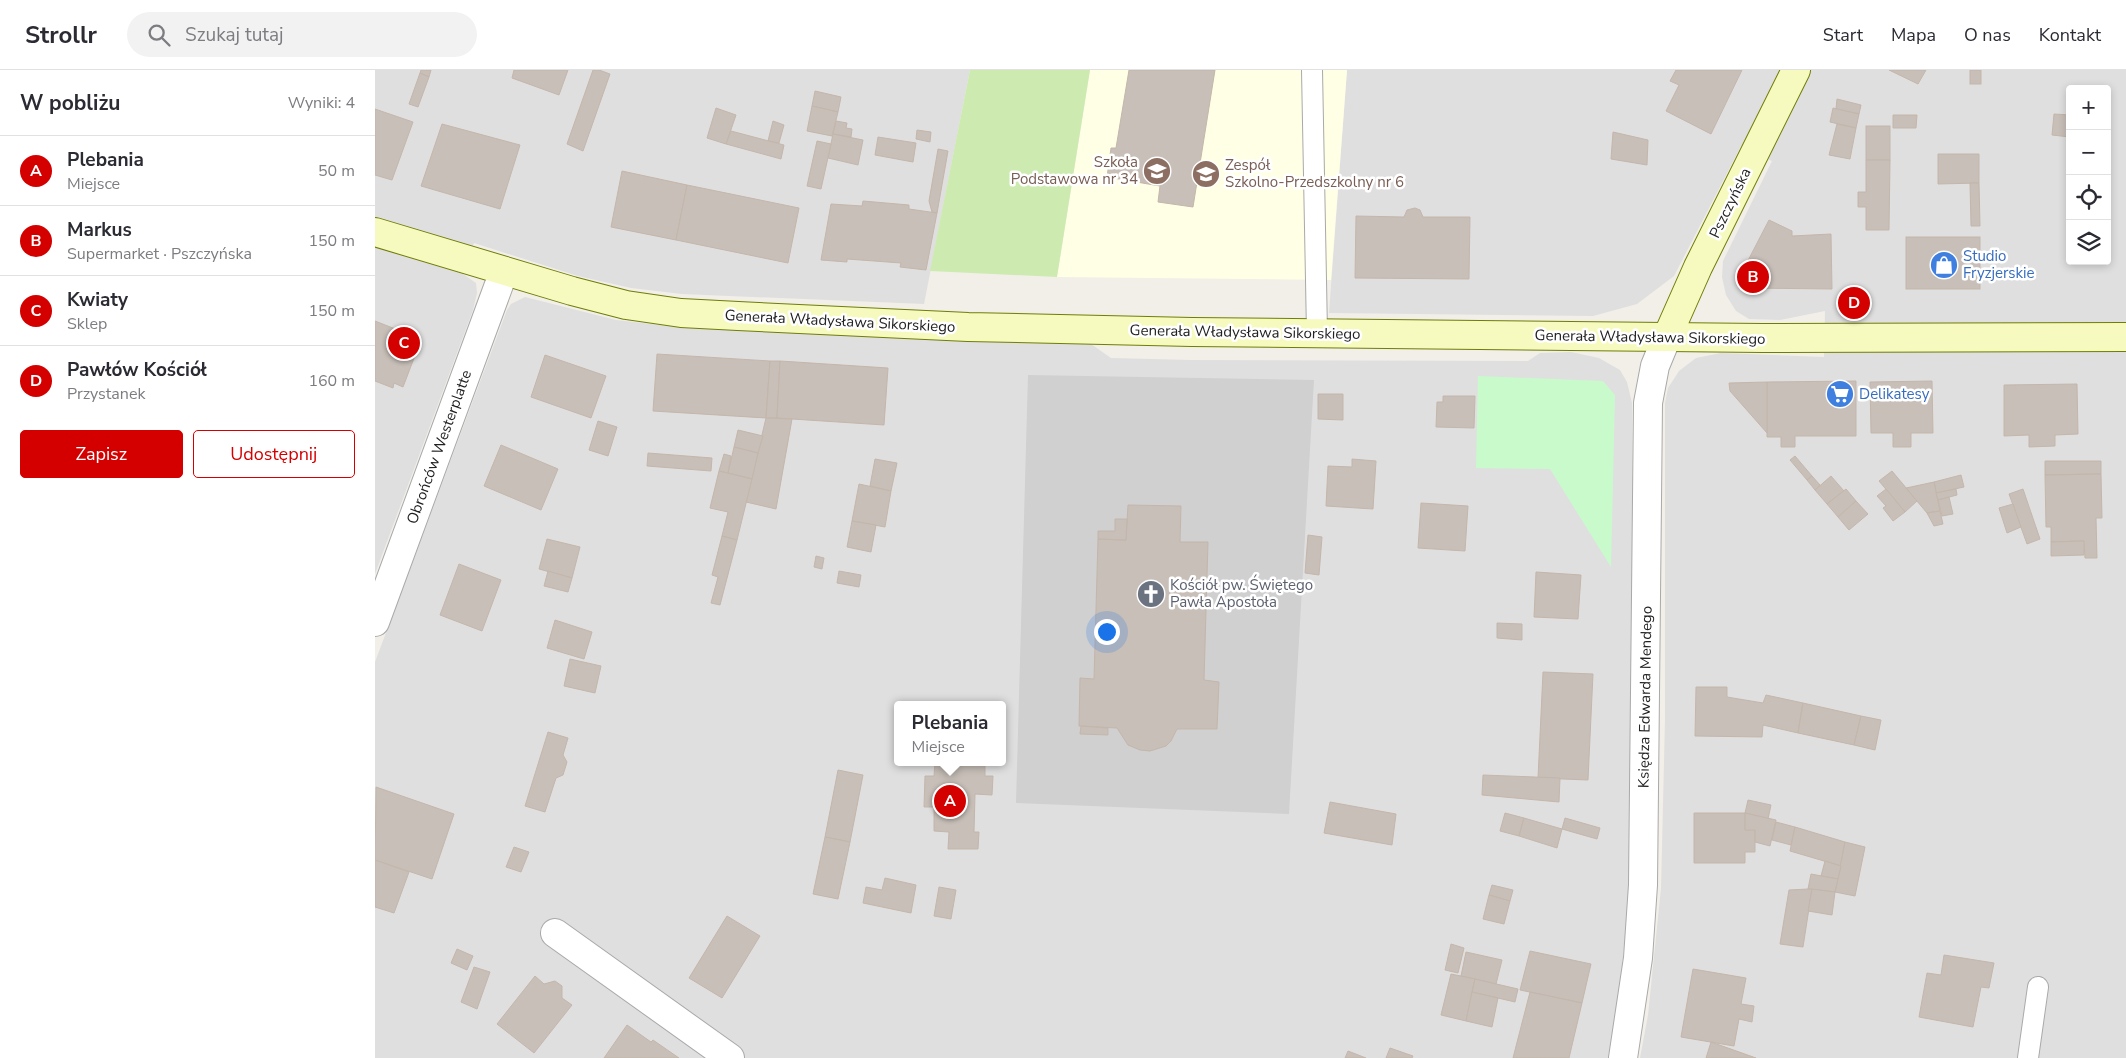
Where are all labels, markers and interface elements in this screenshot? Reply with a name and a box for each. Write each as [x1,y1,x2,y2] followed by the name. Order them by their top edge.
[127,12,477,57] search box
[25,19,97,51] text: Strollr
[145,21,173,49] icon: search
[185,22,284,48] text: Szukaj tutaj
[1823,23,1863,47] text: Start
[1891,23,1936,47] text: Mapa
[1964,23,2011,47] text: O nas
[2039,23,2101,47] text: Kontakt
[2066,85,2111,265] map controls
[2066,85,2111,130] button: +
[20,89,121,117] text: W pobliżu
[288,92,355,114] text: Wyniki: 4
[2066,130,2111,175] button: −
[67,147,144,173] text: Plebania
[1011,152,1138,189] place label: Szkoła Podstawowa nr 34
[1225,155,1404,192] place label: Zespół Szkolno-Przedszkolny nr 6
[1142,156,1172,186] school or university icon: Szkoła Podstawowa nr 34
[1191,159,1221,189] school or university icon: Zespół Szkolno-Przedszkolny nr 6
[30,160,42,182] text: A
[318,160,355,182] text: 50 m
[1704,165,1756,241] street label: Pszczyńska
[67,173,120,195] text: Miejsce
[2066,175,2111,220] button: locate
[67,217,132,243] text: Markus
[2066,220,2111,265] button: layers
[30,230,42,252] text: B
[308,230,355,252] text: 150 m
[67,243,252,265] text: Supermarket · Pszczyńska
[1963,246,2034,283] place label: Studio Fryzjerskie
[1929,250,1959,280] shop icon: Studio Fryzjerskie
[1737,258,1769,296] pin: B
[1838,284,1870,322] pin: D
[67,287,128,313] text: Kwiaty
[31,300,41,322] text: C
[308,300,355,322] text: 150 m
[724,305,956,337] street label: Generała Władysława Sikorskiego
[67,313,107,335] text: Sklep
[1129,320,1361,344] street label: Generała Władysława Sikorskiego
[388,324,420,362] pin: C
[1534,325,1766,349] street label: Generała Władysława Sikorskiego
[67,357,207,383] text: Pawłów Kościół
[402,367,476,527] street label: Obrońców Westerplatte
[30,370,42,392] text: D
[308,370,355,392] text: 160 m
[1825,379,1855,409] supermarket icon: Delikatesy
[67,383,145,405] text: Przystanek
[1859,384,1930,404] place label: Delikatesy
[20,430,183,478] button: Zapisz
[193,430,355,478] button: Udostępnij
[1170,574,1313,612] place label: Kościół pw. Świętego Pawła Apostoła
[1136,579,1166,609] church icon: Kościół pw. Świętego Pawła Apostoła
[1633,606,1657,788] street label: Księdza Edwarda Mendego
[1094,619,1120,645] your location
[894,701,1006,766] popup
[912,710,988,736] text: Plebania
[912,736,965,758] text: Miejsce
[934,782,966,820] pin: A

